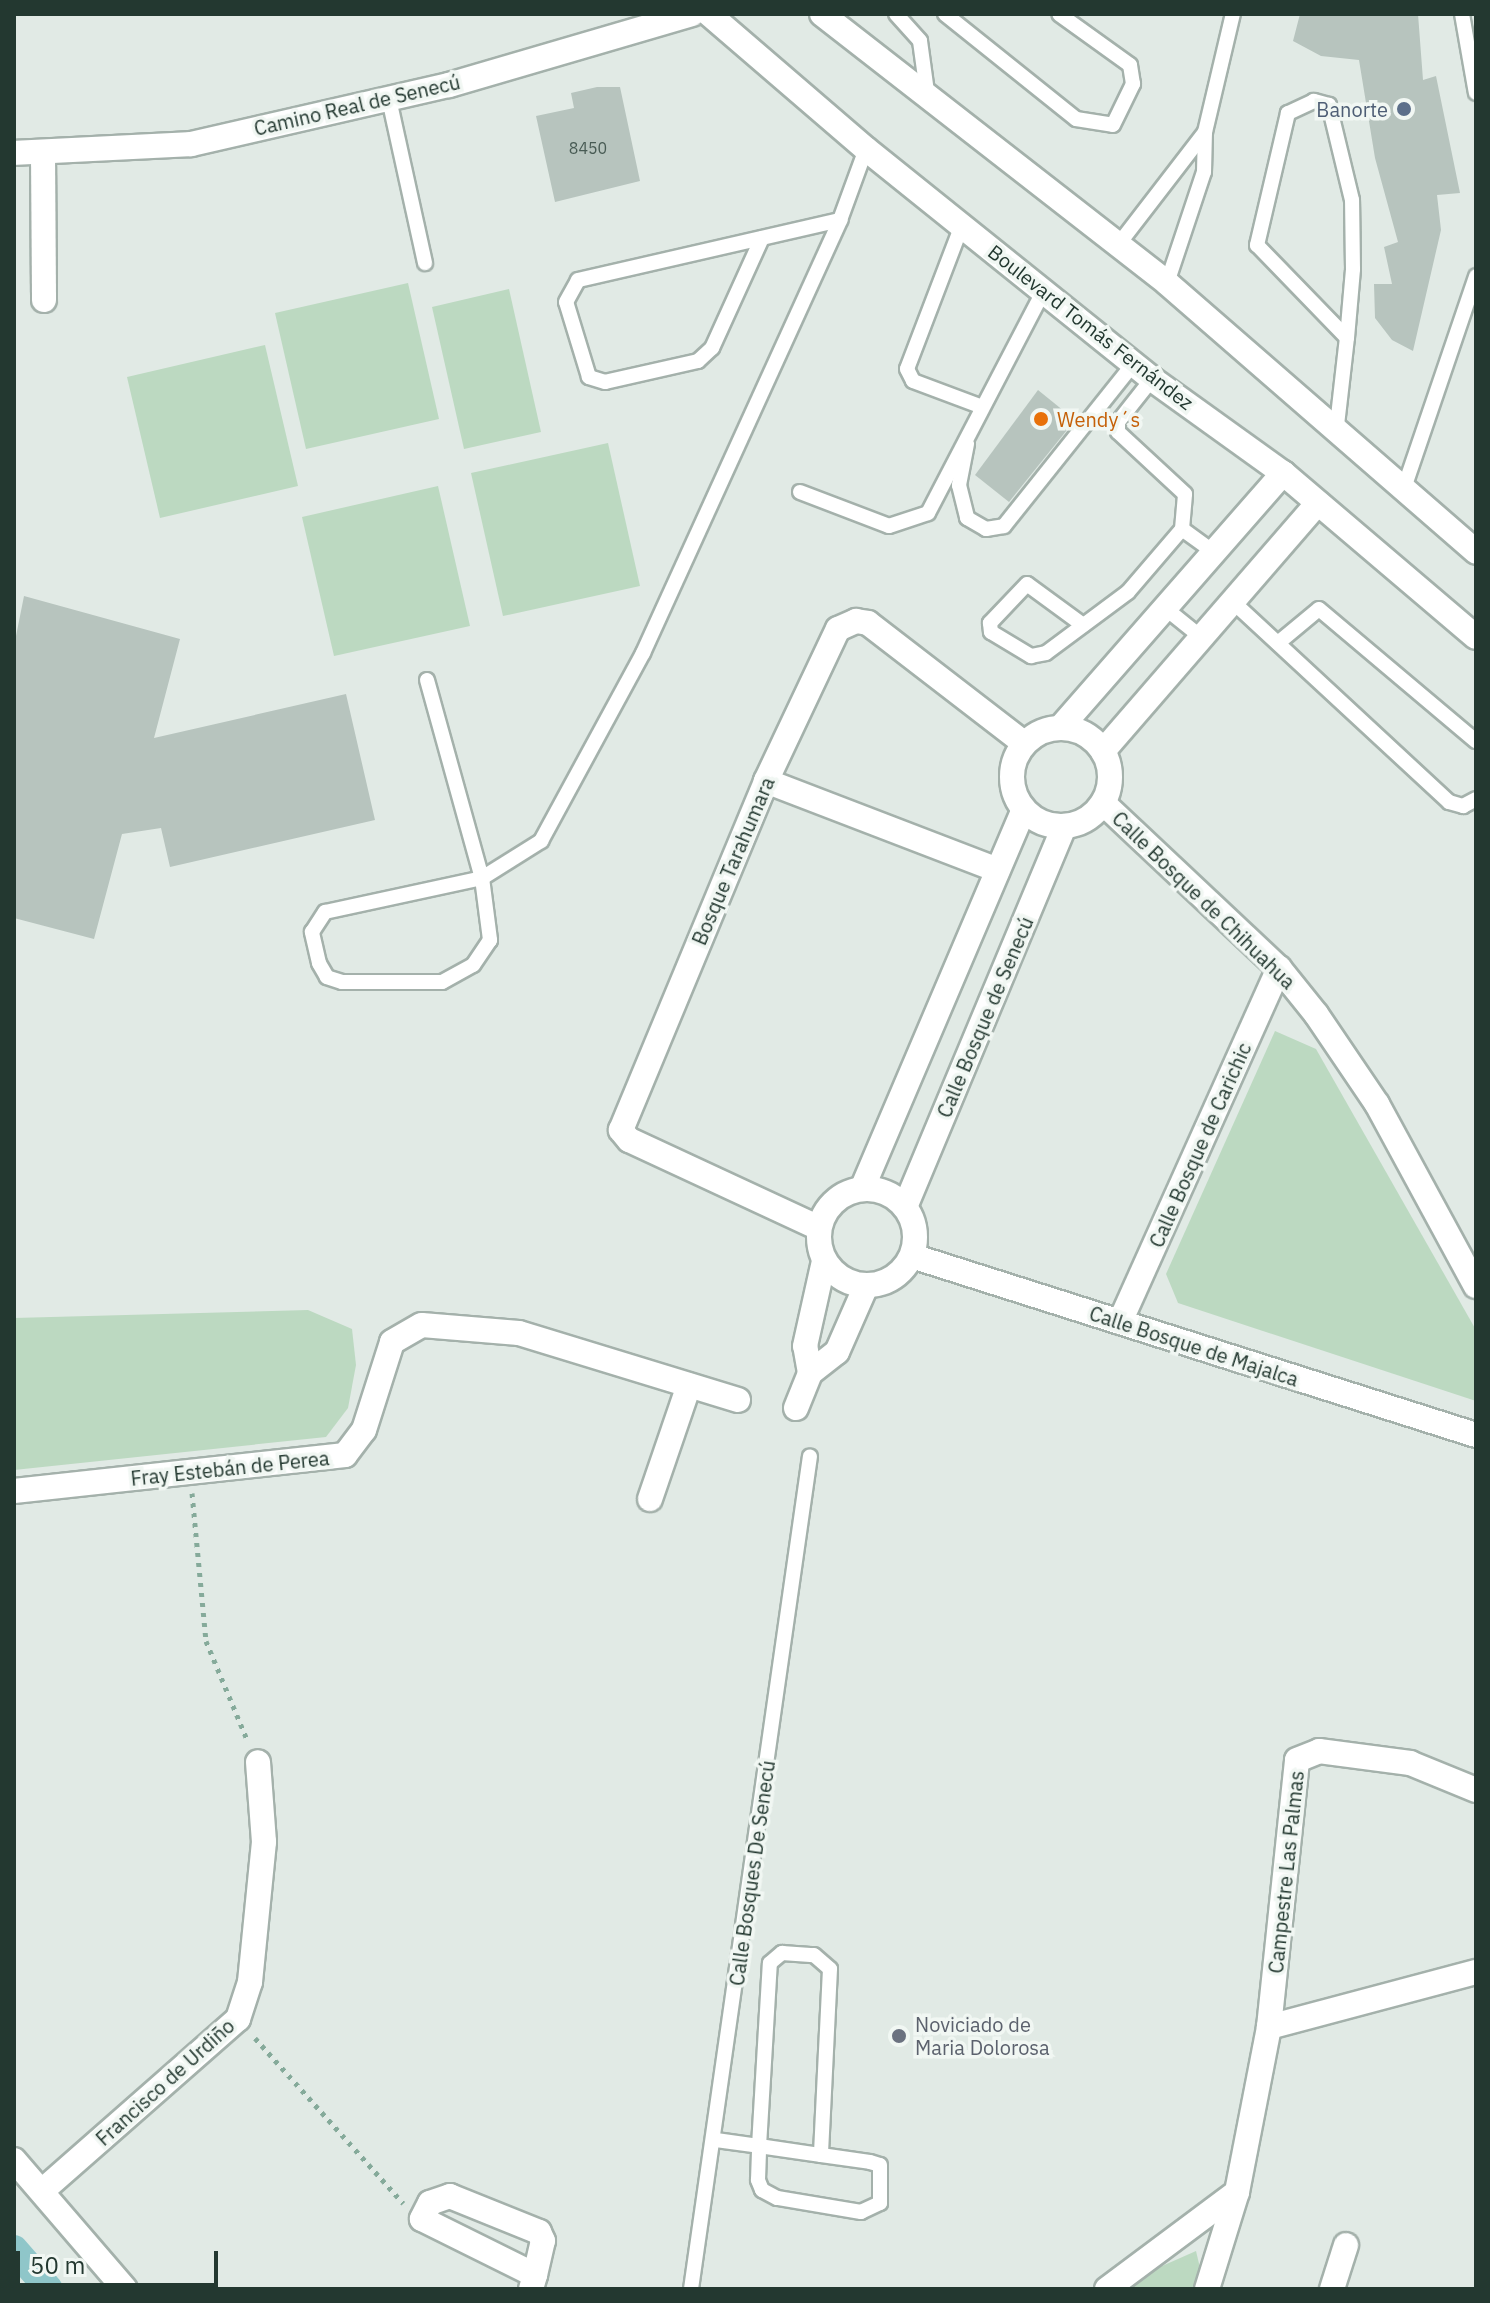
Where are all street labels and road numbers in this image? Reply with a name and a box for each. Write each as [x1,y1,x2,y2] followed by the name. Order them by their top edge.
[252,70,462,140] street label: Camino Real de Senecú
[984,239,1198,415] street label: Boulevard Tomás Fernández
[687,773,779,949] street label: Bosque Tarahumara
[1108,806,1300,994] street label: Calle Bosque de Chihuahua
[932,913,1038,1121] street label: Calle Bosque de Senecú
[1144,1039,1256,1251] street label: Calle Bosque de Carichic
[1086,1301,1302,1391] street label: Calle Bosque de Majalca
[129,1446,331,1490] street label: Fray Estebán de Perea
[724,1759,780,1987] street label: Calle Bosques De Senecú
[1263,1769,1309,1975] street label: Campestre Las Palmas
[91,2014,239,2150] street label: Francisco de Urdiño

